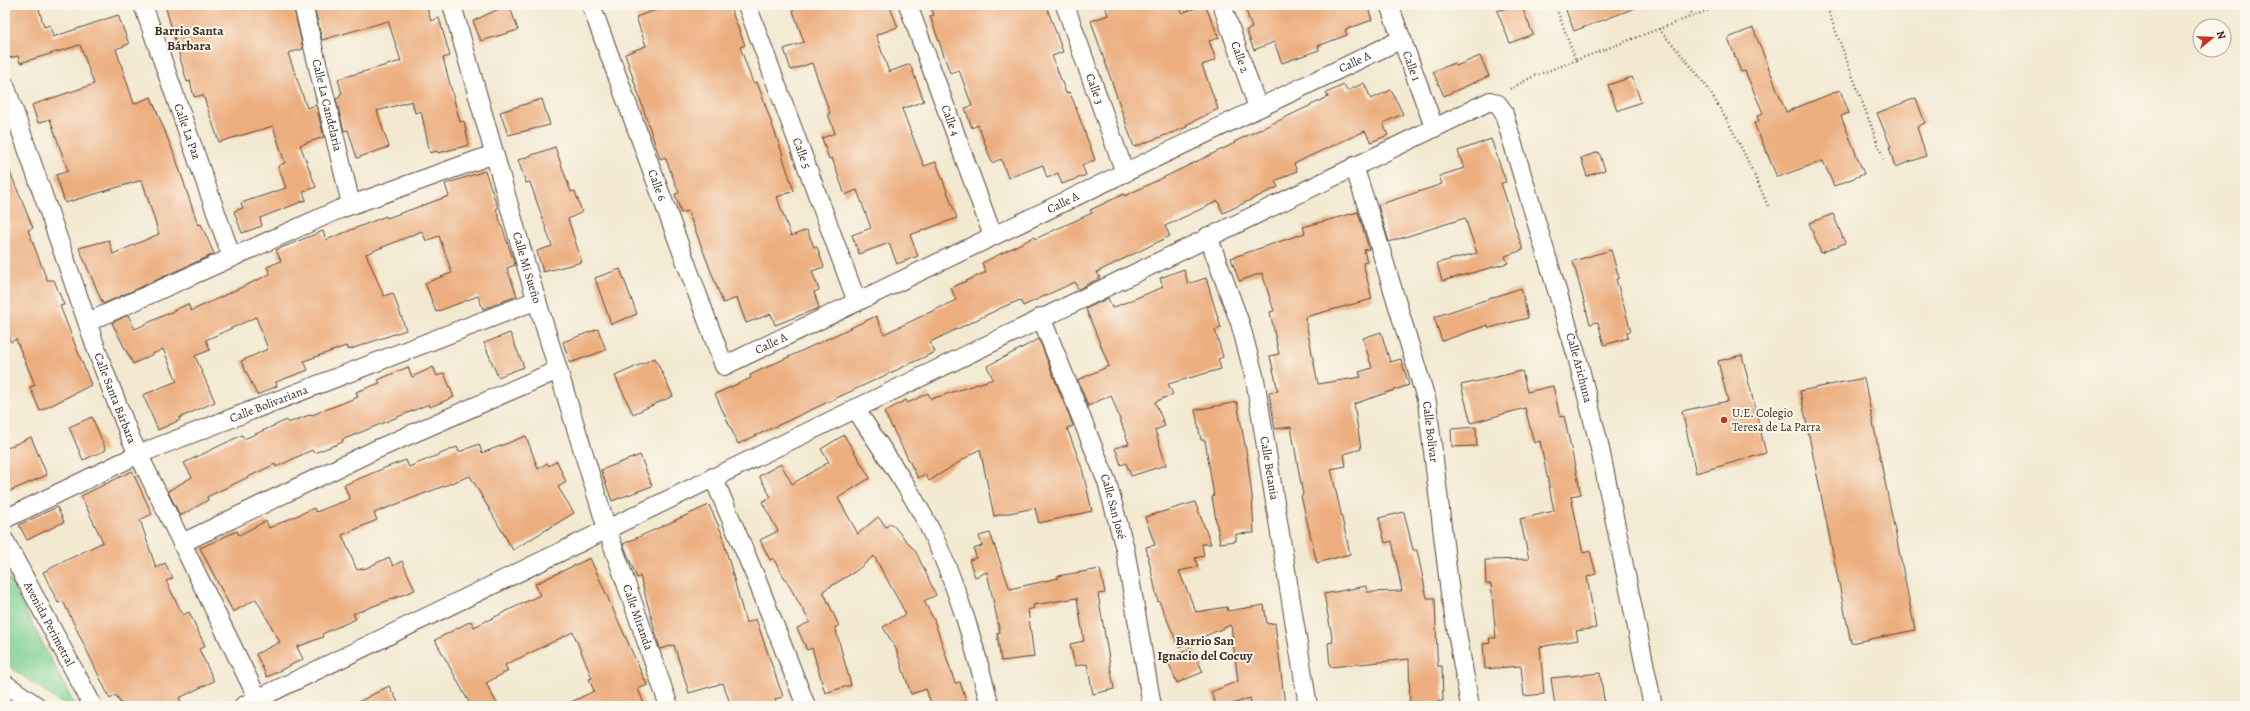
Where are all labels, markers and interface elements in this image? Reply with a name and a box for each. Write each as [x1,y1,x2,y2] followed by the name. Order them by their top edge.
[2192,18,2232,58] north arrow
[155,22,224,54] district label: Barrio Santa Bárbara
[2213,29,2229,41] text: N
[1227,39,1253,75] street label: Calle 2
[1336,47,1374,76] street label: Calle A
[1399,49,1424,83] street label: Calle 1
[308,57,346,153] street label: Calle La Candelaria
[1082,71,1108,106] street label: Calle 3
[170,101,205,162] street label: Calle La Paz
[937,103,964,139] street label: Calle 4
[789,135,815,171] street label: Calle 5
[644,167,671,204] street label: Calle 6
[1044,188,1082,217] street label: Calle A
[509,230,545,305] street label: Calle Mi Sueño
[752,328,791,358] street label: Calle A
[1562,331,1596,405] street label: Calle Arichuna
[90,351,140,447] street label: Calle Santa Bárbara
[227,381,310,426] street label: Calle Bolivariana
[1419,400,1442,464] street label: Calle Bolívar
[1732,405,1821,435] place label: U.E. Colegio Teresa de La Parra
[1719,415,1729,425] marker: U.E. Colegio Teresa de La Parra
[1256,435,1283,502] street label: Calle Betania
[1097,471,1130,541] street label: Calle San José
[20,578,78,669] street label: Avenida Perimetral
[619,582,657,653] street label: Calle Miranda
[1157,632,1253,664] district label: Barrio San Ignacio del Cocuy

